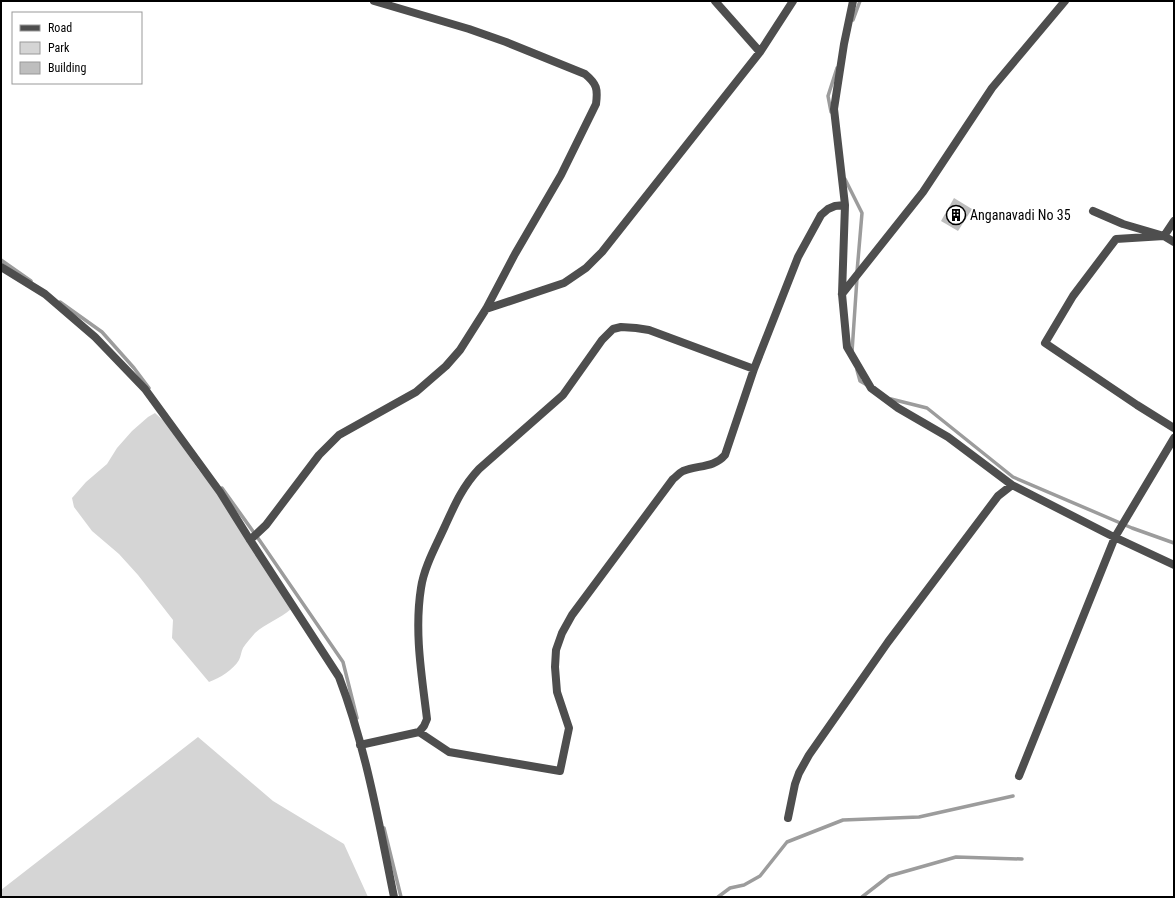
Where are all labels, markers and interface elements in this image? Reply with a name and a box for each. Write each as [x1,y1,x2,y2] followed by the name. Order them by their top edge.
[12,12,142,84] legend
[48,21,72,35] text: Road
[48,41,70,55] text: Park
[48,61,86,75] text: Building
[945,204,967,226] building icon: Anganavadi No 35
[970,207,1071,223] place label: Anganavadi No 35

